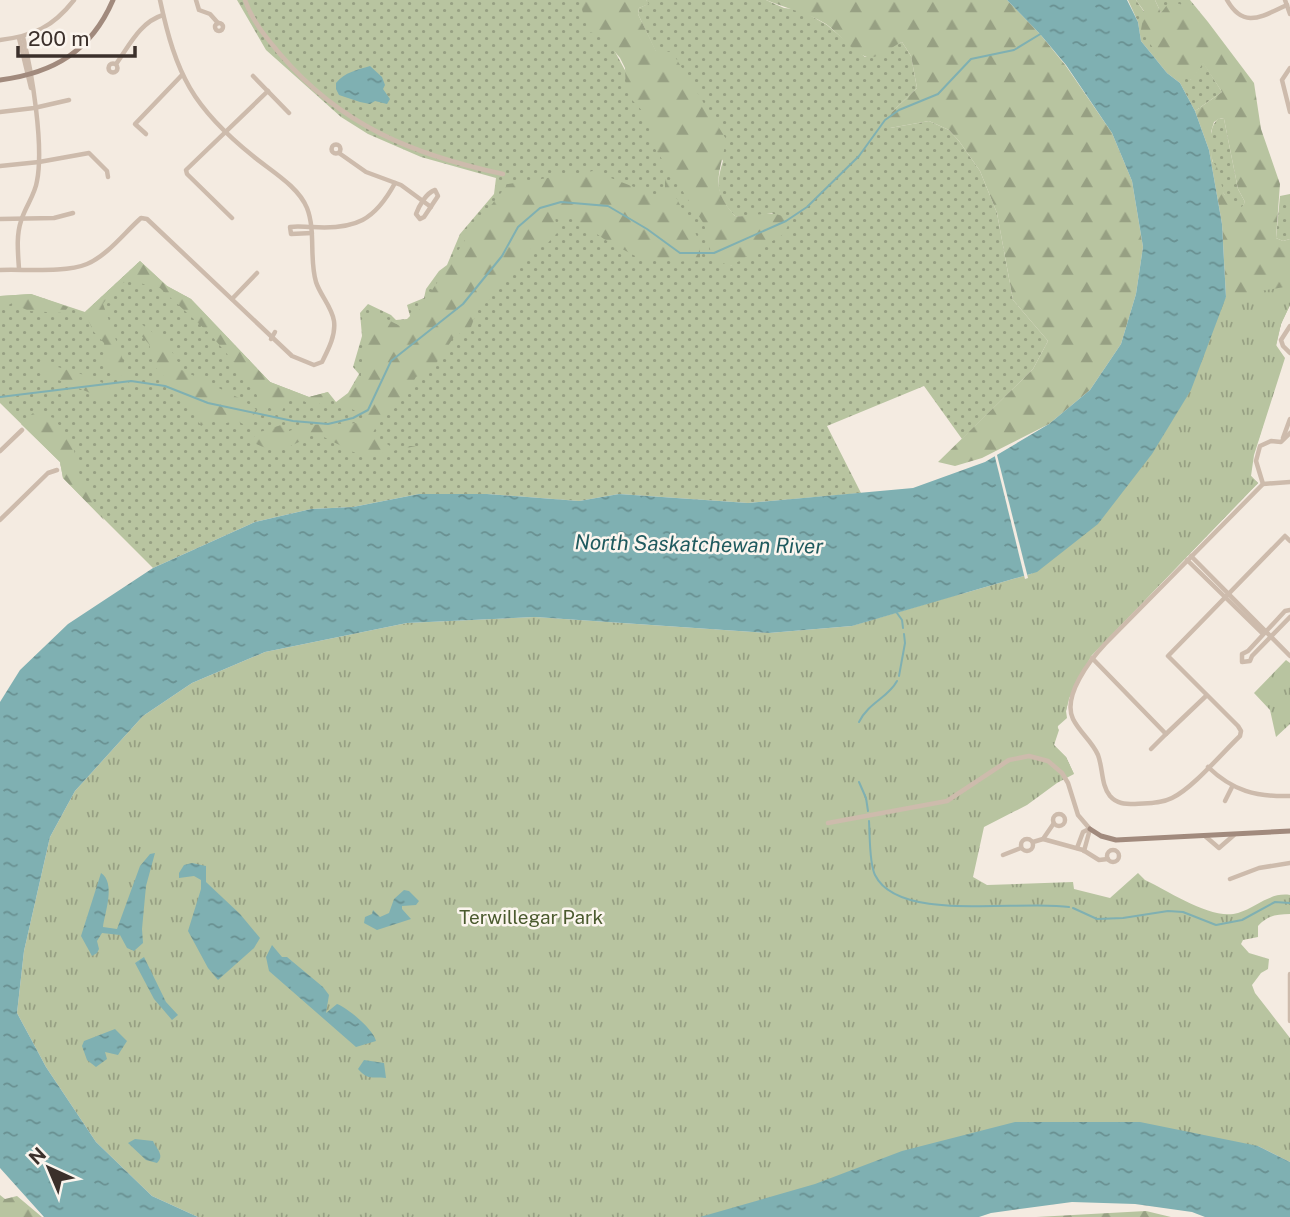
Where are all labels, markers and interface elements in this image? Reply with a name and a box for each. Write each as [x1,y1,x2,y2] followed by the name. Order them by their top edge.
[18,14,135,58] scale bar
[28,26,89,51] text: 200 m
[574,529,825,559] water label: North Saskatchewan River
[459,906,603,928] park label: Terwillegar Park
[14,1133,84,1203] north arrow
[24,1143,50,1169] text: N

